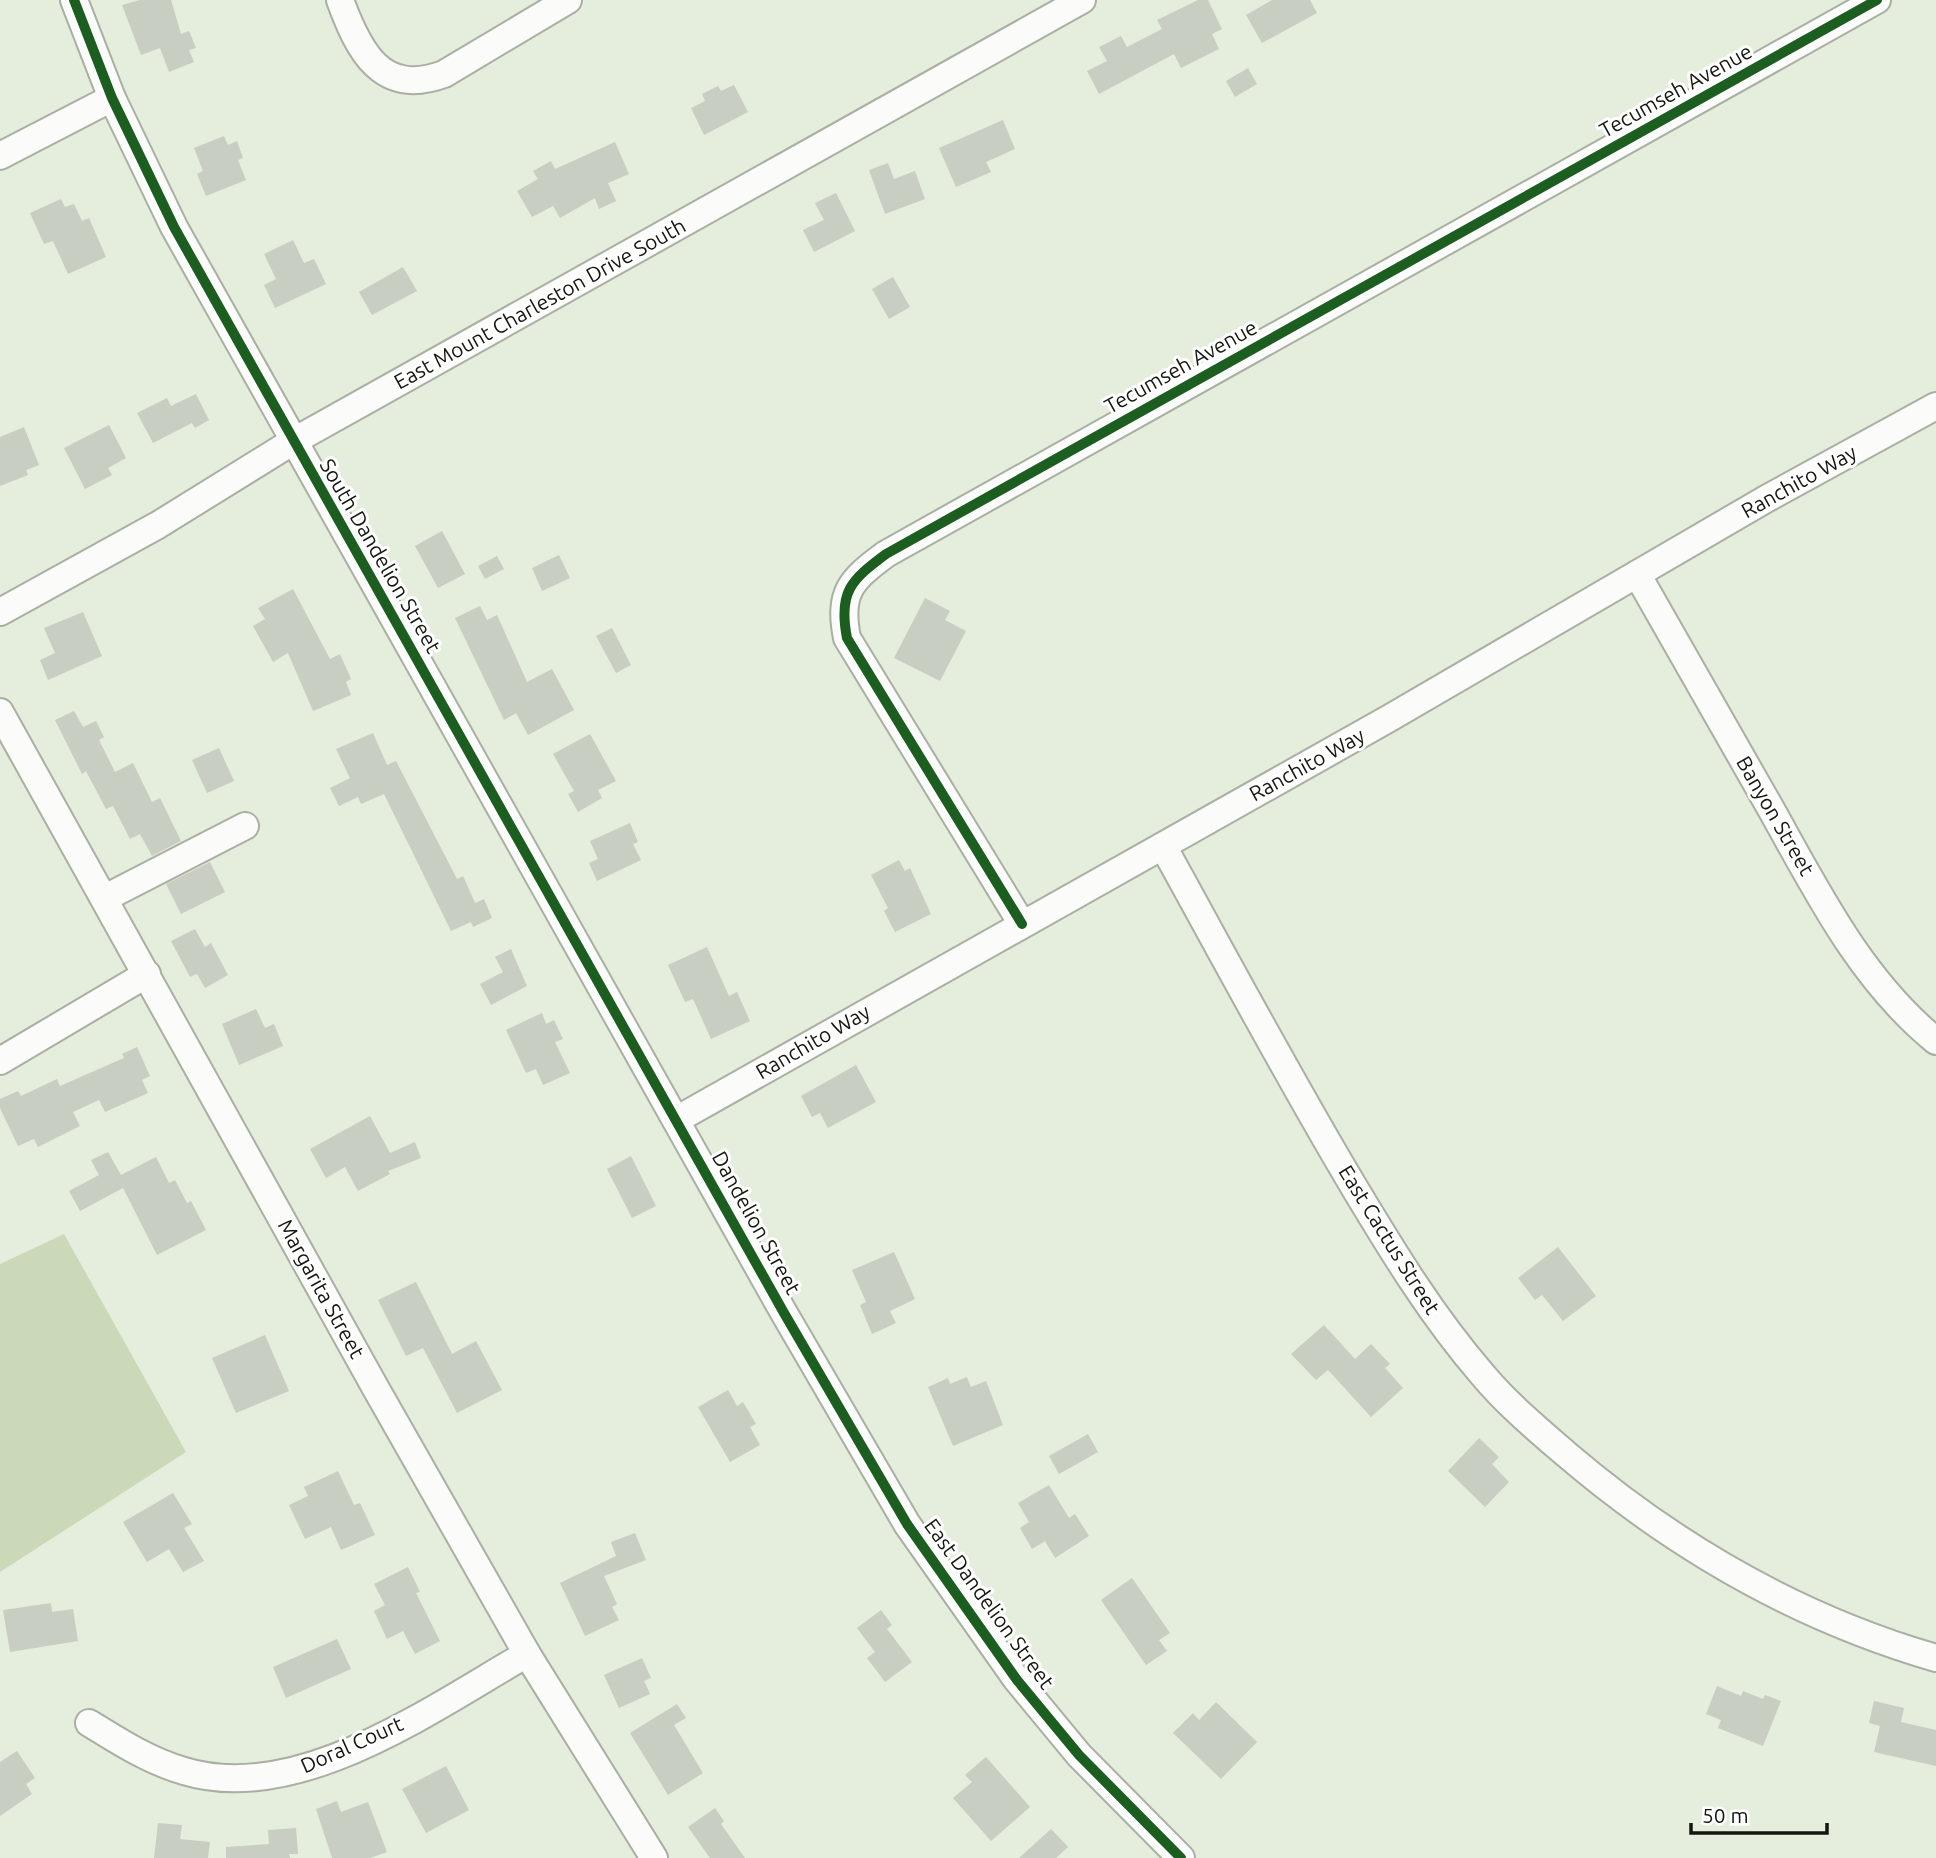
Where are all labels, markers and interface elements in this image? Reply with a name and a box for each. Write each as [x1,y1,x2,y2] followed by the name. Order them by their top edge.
[1595,38,1756,142] street label: Tecumseh Avenue
[390,213,689,393] street label: East Mount Charleston Drive South
[1100,314,1261,418] street label: Tecumseh Avenue
[1737,440,1860,523] street label: Ranchito Way
[315,454,446,657] street label: South Dandelion Street
[1245,723,1368,806] street label: Ranchito Way
[1732,752,1820,879] street label: Banyon Street
[751,999,874,1083] street label: Ranchito Way
[708,1147,806,1298] street label: Dandelion Street
[1334,1161,1445,1318] street label: East Cactus Street
[274,1215,370,1362] street label: Margarita Street
[920,1514,1060,1693] street label: East Dandelion Street
[297,1711,406,1777] street label: Doral Court
[1691,1792,1828,1836] scale bar
[1702,1803,1749,1827] text: 50 m

